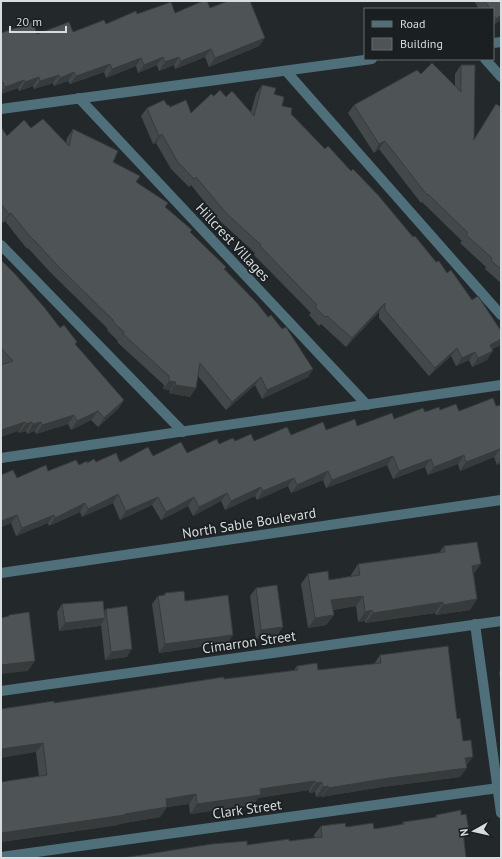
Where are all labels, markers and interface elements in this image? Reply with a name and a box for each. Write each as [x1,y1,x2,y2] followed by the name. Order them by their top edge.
[10,8,66,34] scale bar
[364,8,494,60] legend
[16,14,42,29] text: 20 m
[400,16,425,31] text: Road
[400,36,443,51] text: Building
[192,199,274,285] street label: Hillcrest Villages
[181,504,317,542] street label: North Sable Boulevard
[201,626,297,657] street label: Cimarron Street
[211,795,283,823] street label: Clark Street
[454,811,494,851] north arrow
[457,828,472,837] text: N

